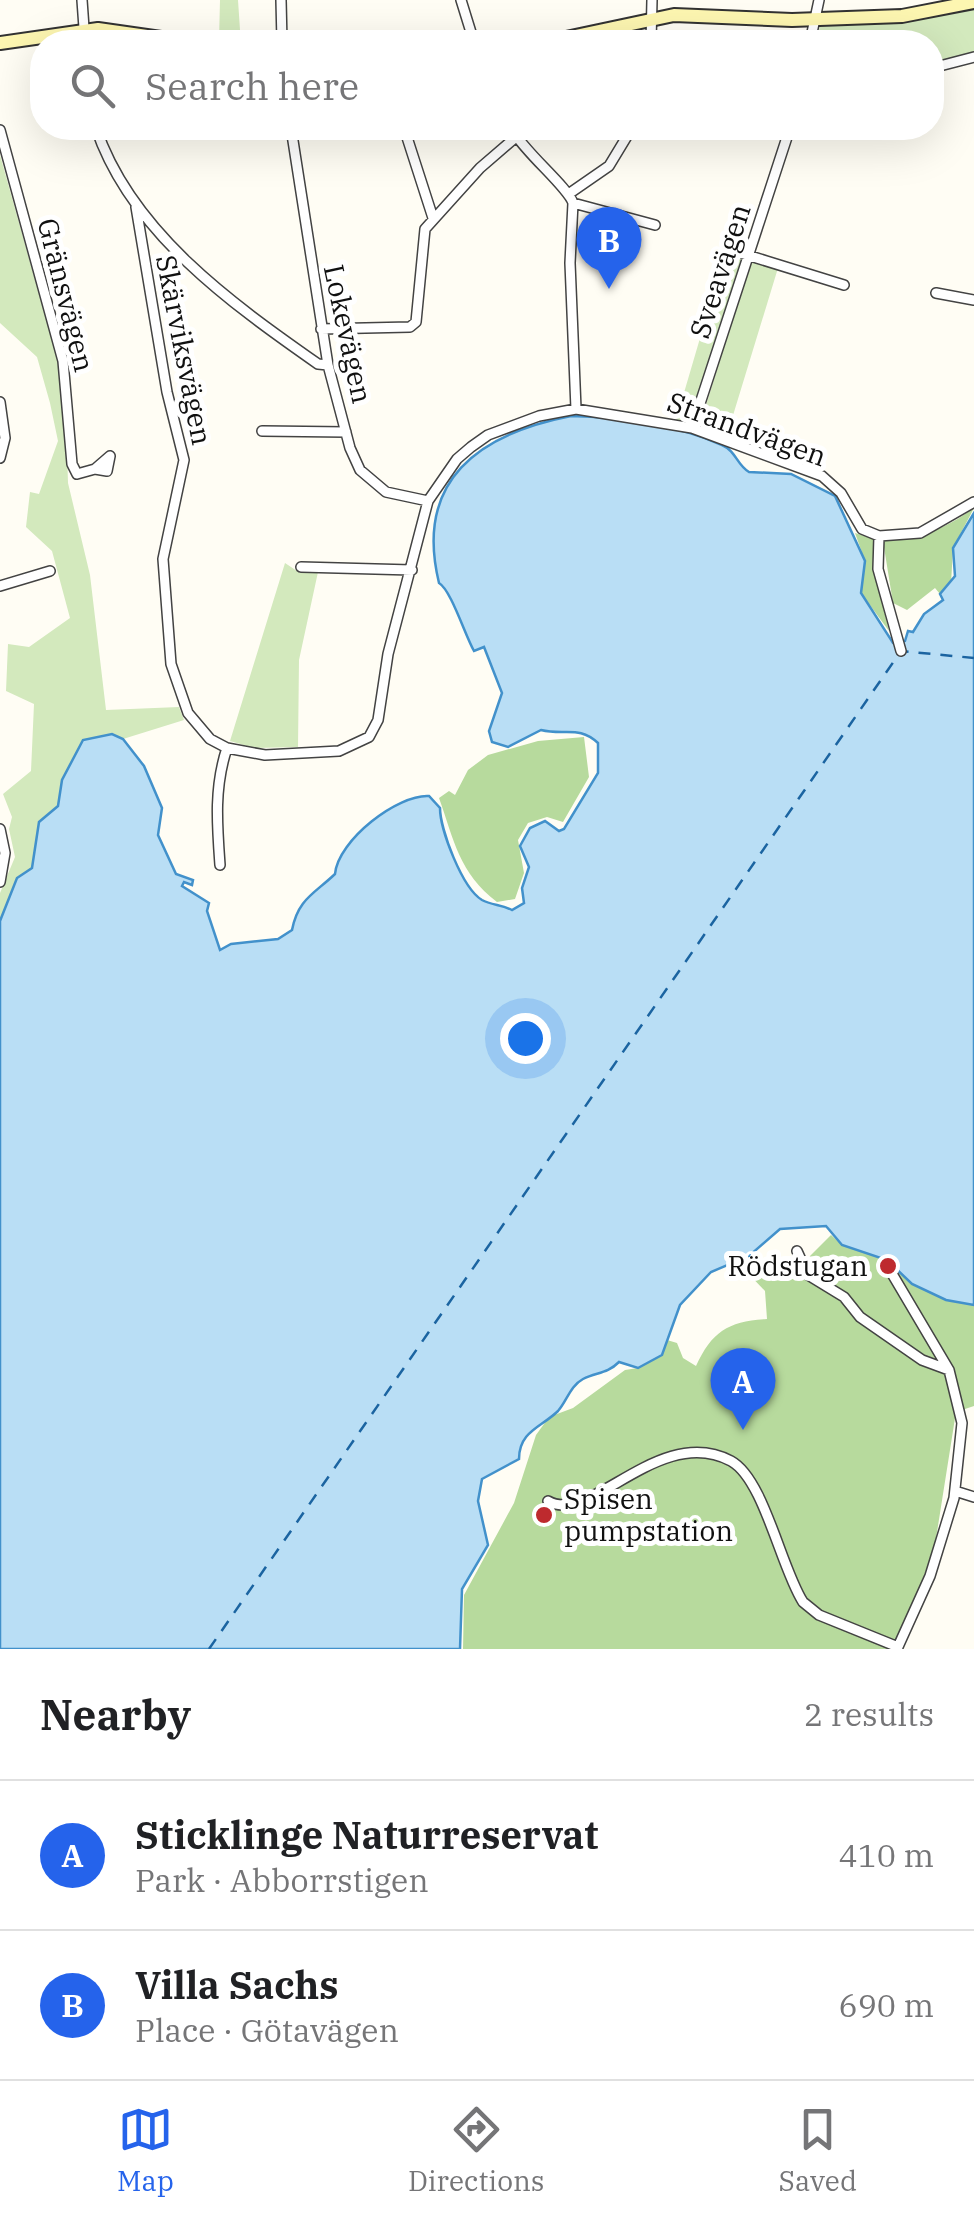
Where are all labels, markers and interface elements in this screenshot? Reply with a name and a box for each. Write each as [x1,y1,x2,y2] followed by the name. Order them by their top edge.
[30,30,944,140] search box
[65,58,120,113] icon: search
[145,61,359,110] text: Search here
[680,199,759,343] street label: Sveavägen
[576,206,642,289] pin: B
[30,214,103,375] street label: Gränsvägen
[148,252,221,448] street label: Skärviksvägen
[316,261,381,407] street label: Lokevägen
[663,383,832,474] street label: Strandvägen
[500,1013,551,1064] your location
[727,1247,868,1284] place label: Rödstugan
[877,1255,899,1277] marker: Rödstugan
[710,1348,776,1430] pin: A
[564,1480,733,1549] place label: Spisen pumpstation
[533,1504,555,1526] marker: Spisen pumpstation
[40,1687,191,1742] text: Nearby
[804,1693,934,1735] text: 2 results
[135,1810,599,1859] text: Sticklinge Naturreservat
[61,1834,84,1876] text: A
[838,1834,934,1876] text: 410 m
[135,1859,429,1901] text: Park · Abborrstigen
[135,1960,339,2009] text: Villa Sachs
[61,1984,84,2026] text: B
[838,1984,934,2026] text: 690 m
[135,2009,399,2051] text: Place · Götavägen
[117,2102,174,2199] tab: Map
[408,2102,545,2199] tab: Directions
[779,2102,857,2199] tab: Saved

